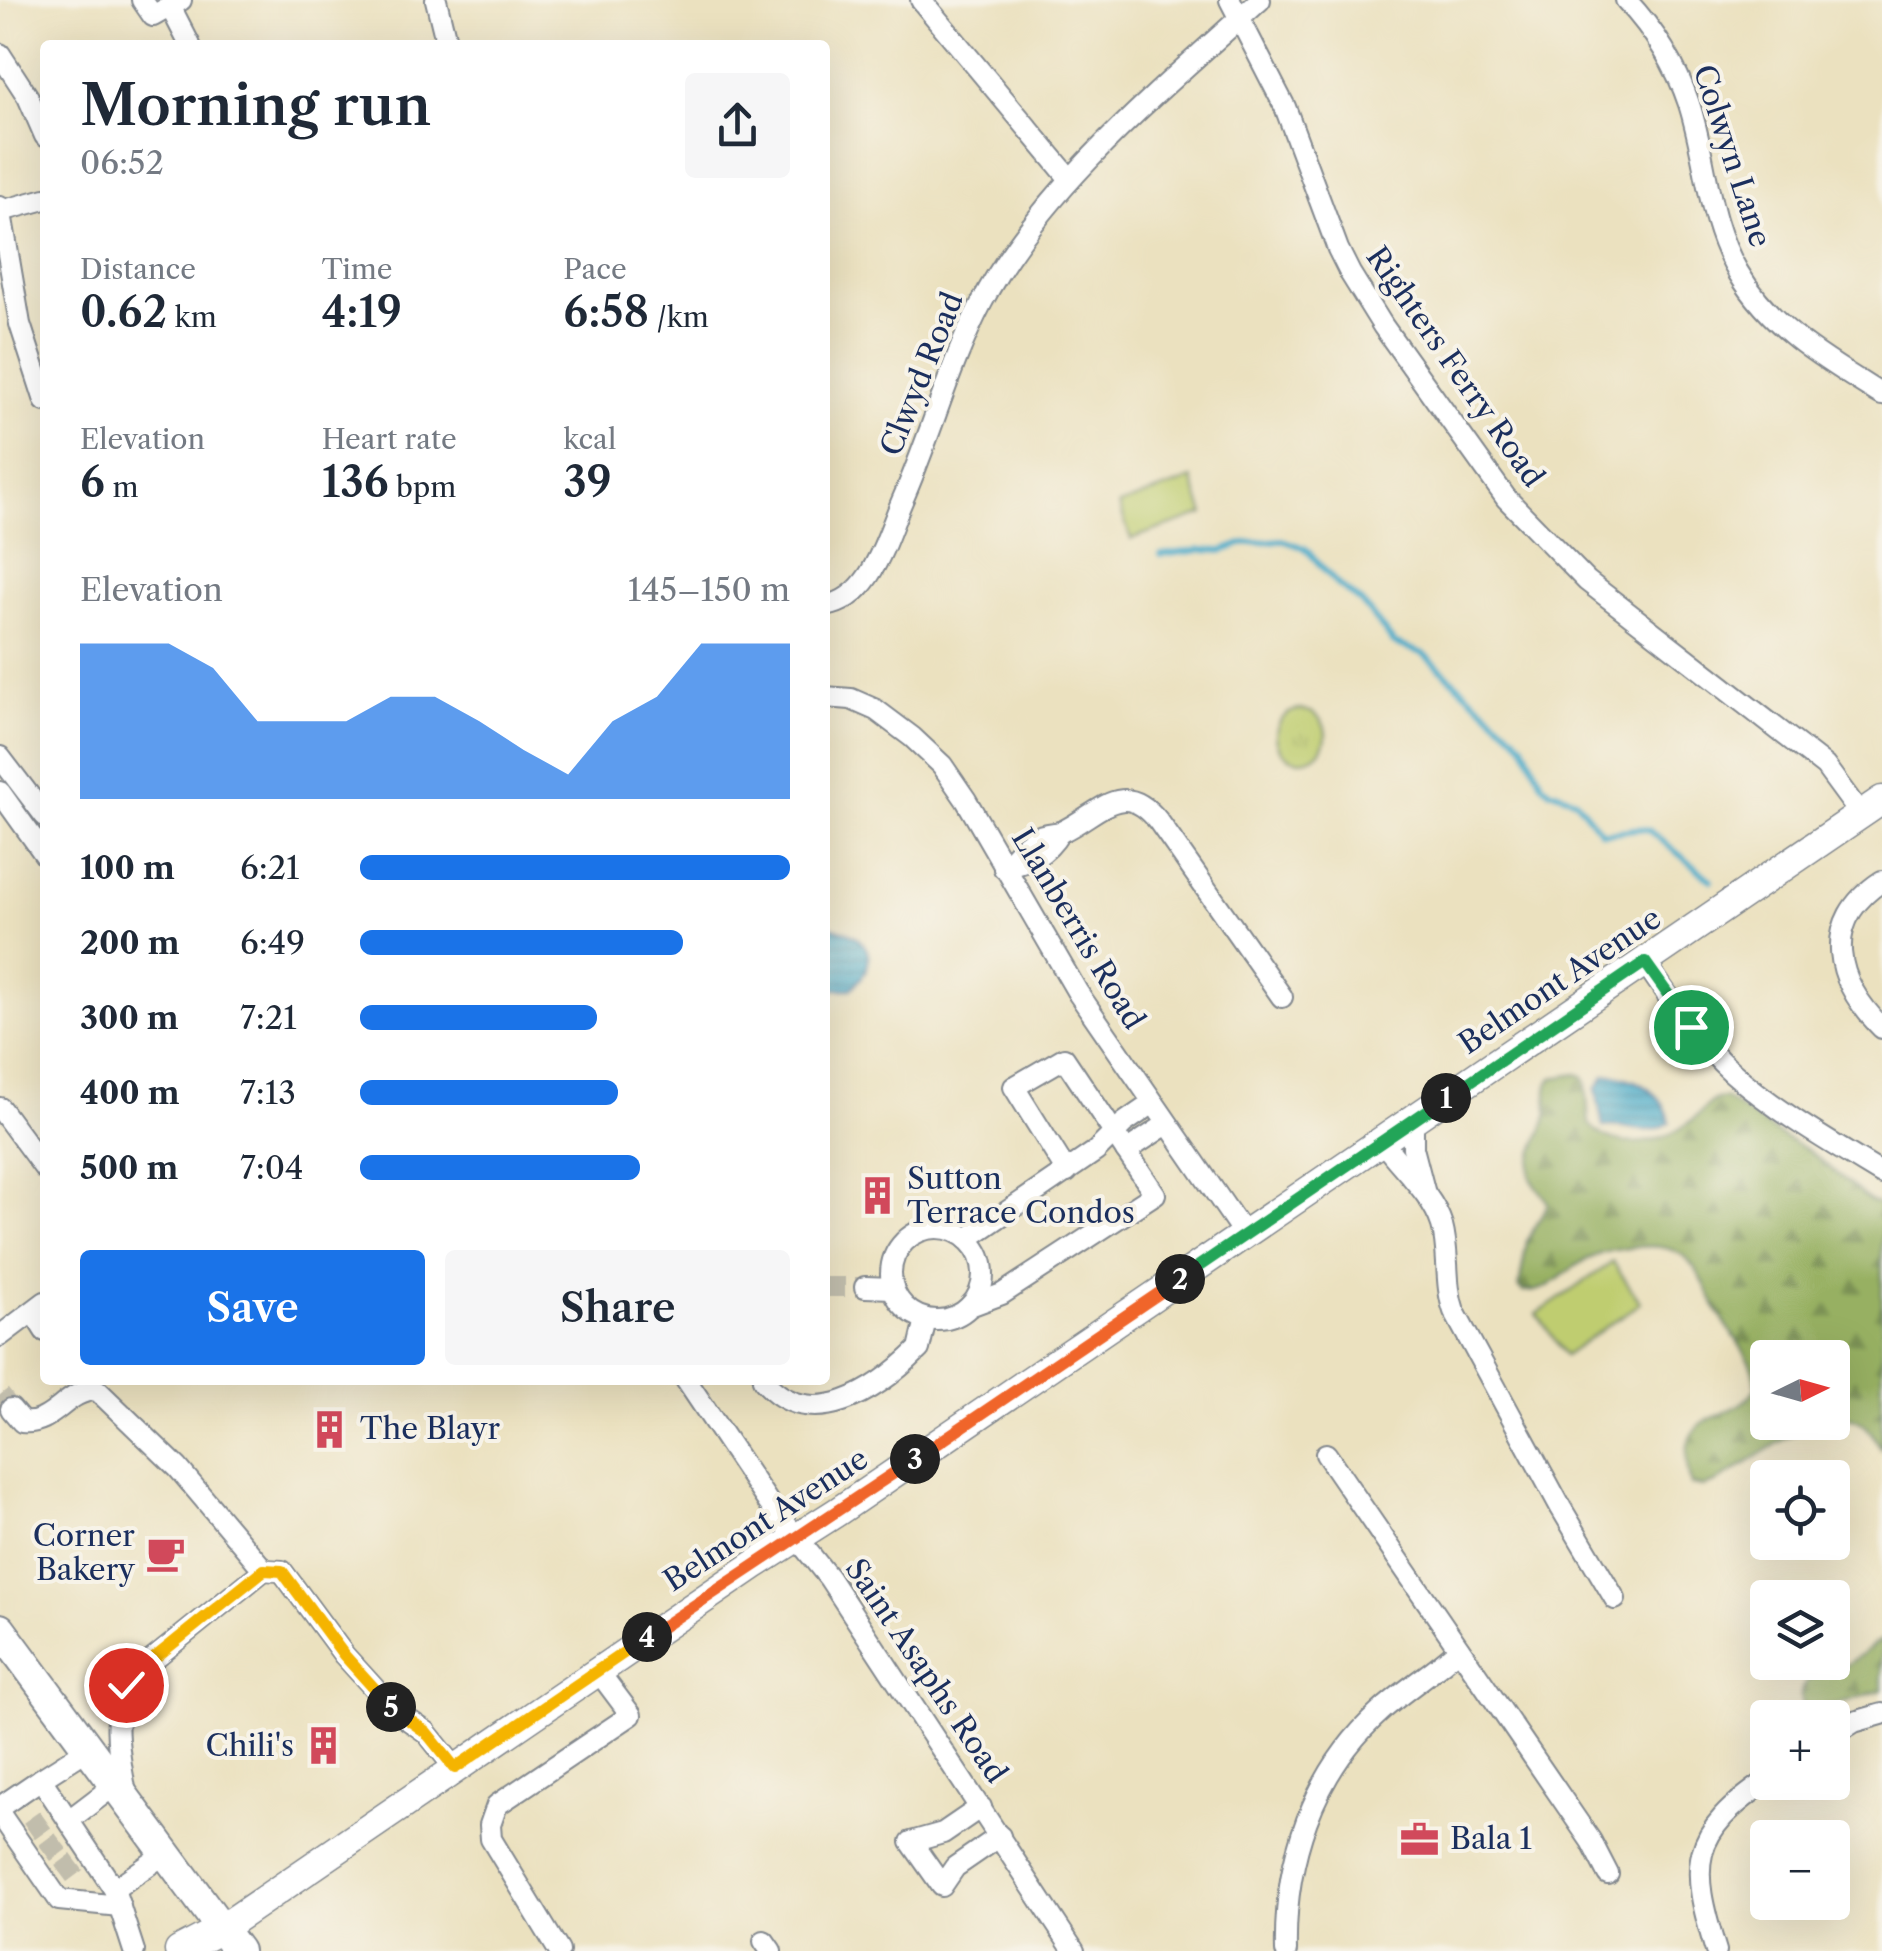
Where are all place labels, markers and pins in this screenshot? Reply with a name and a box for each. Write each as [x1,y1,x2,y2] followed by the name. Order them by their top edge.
[1649,985,1734,1070] pin
[1421,1073,1471,1123] pin: 1
[907,1160,1135,1231] place label: Sutton Terrace Condos
[856,1175,898,1217] building icon: Sutton Terrace Condos
[1155,1254,1205,1304] pin: 2
[309,1408,351,1450] building icon: The Blayr
[360,1410,500,1447] place label: The Blayr
[890,1434,940,1484] pin: 3
[33,1517,135,1588] place label: Corner Bakery
[144,1532,186,1574] cafe icon: Corner Bakery
[622,1612,672,1662] pin: 4
[84,1643,169,1728] pin
[366,1682,416,1732] pin: 5
[303,1725,345,1767] building icon: Chili's
[206,1727,294,1764] place label: Chili's
[1399,1818,1441,1860] office icon: Bala 1
[1450,1820,1532,1857] place label: Bala 1

